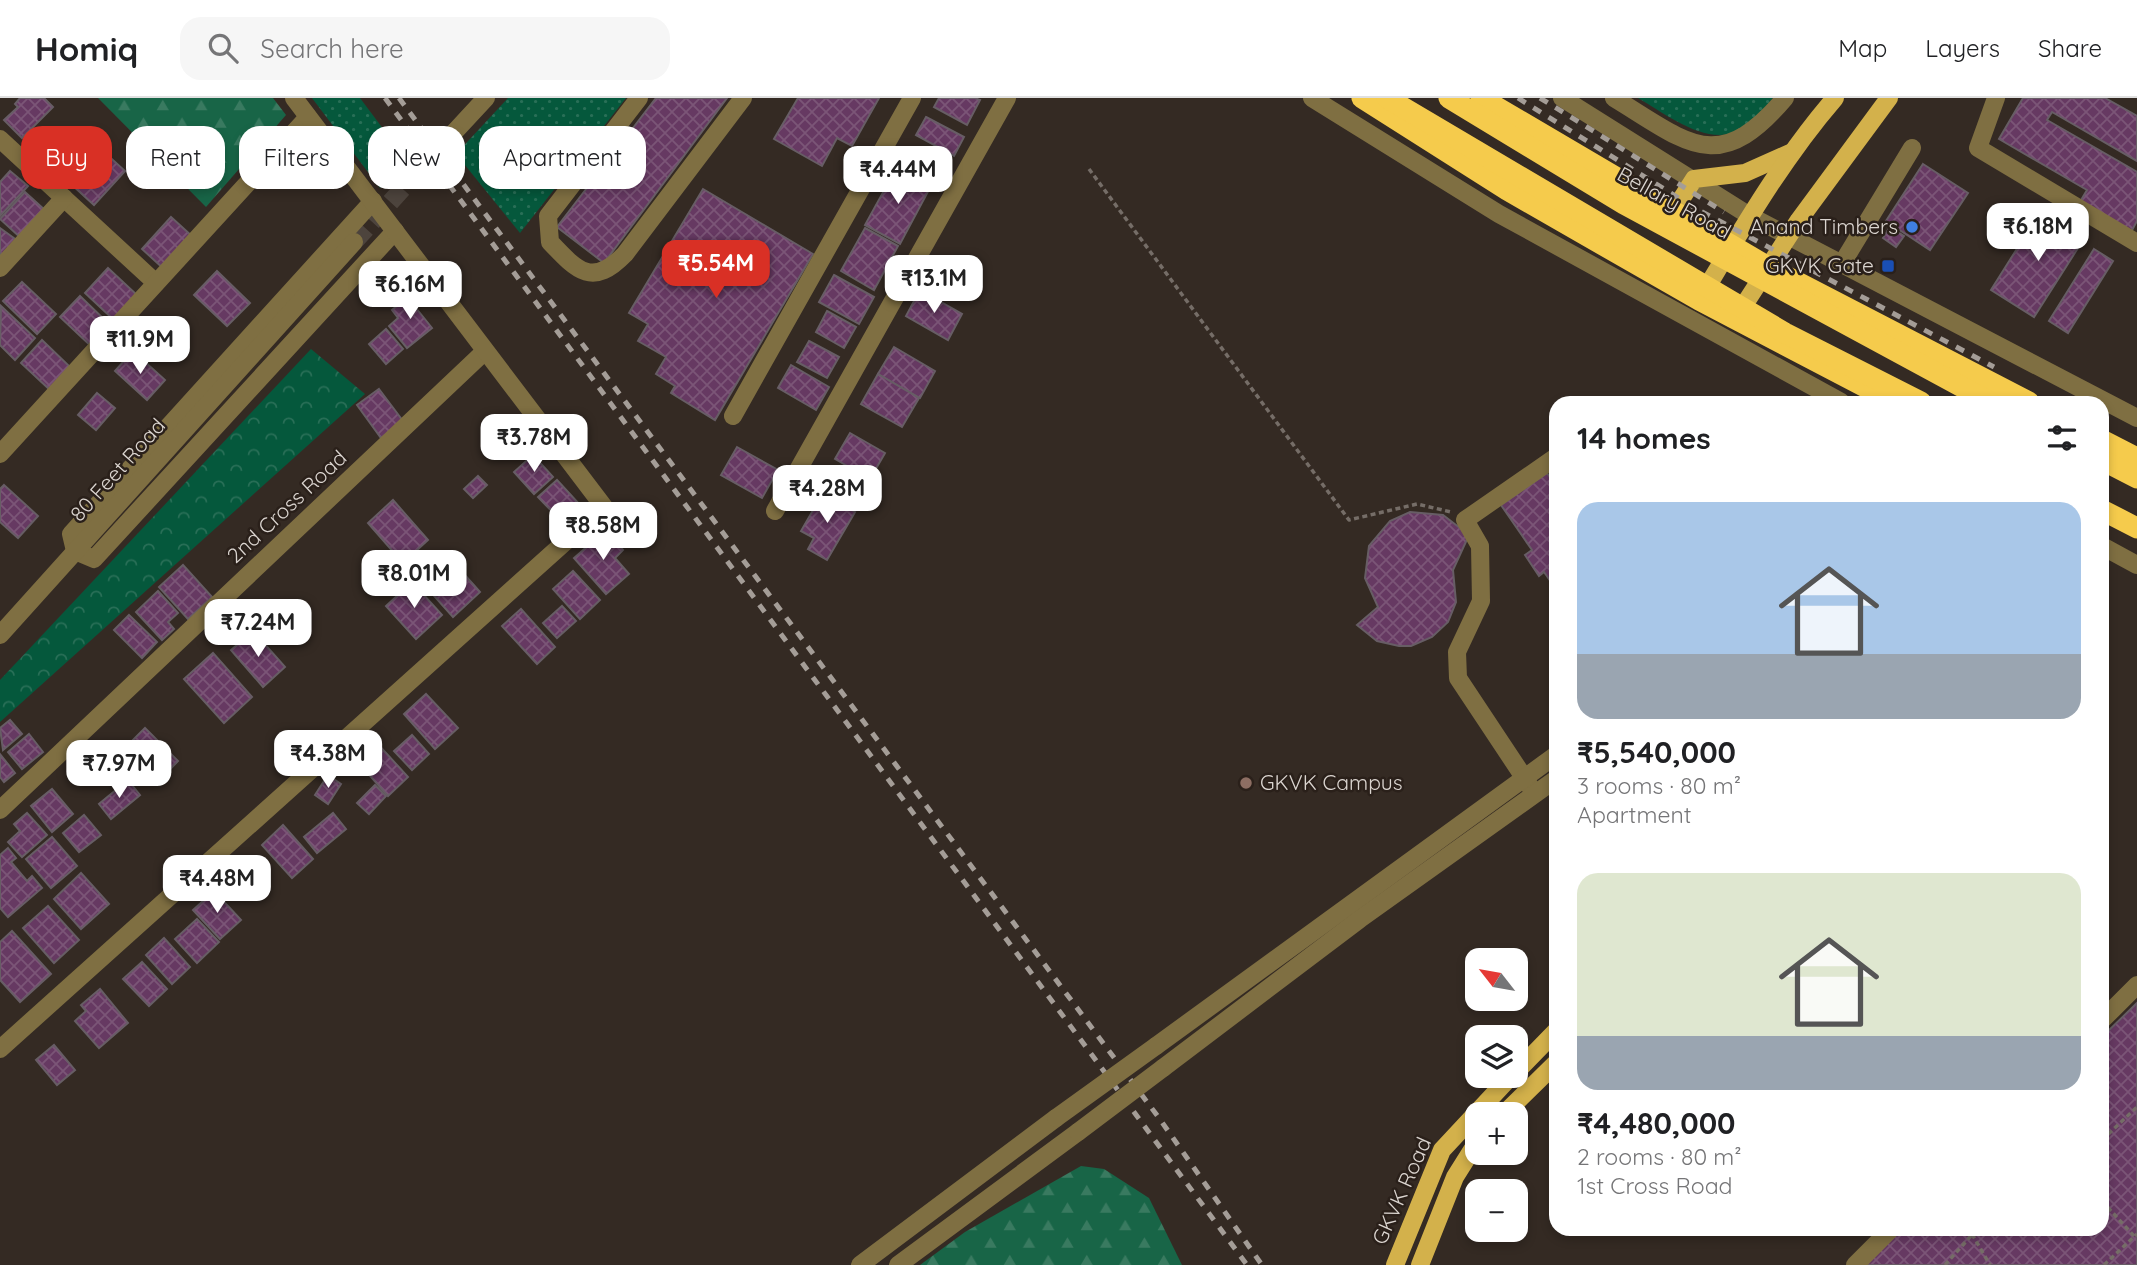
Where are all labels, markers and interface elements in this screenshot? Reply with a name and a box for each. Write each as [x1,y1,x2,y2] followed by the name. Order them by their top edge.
[180,17,670,80] search box
[35,28,138,69] text: Homiq
[204,29,242,67] icon: search
[260,32,404,65] text: Search here
[1838,33,1887,63] text: Map
[1925,33,2000,63] text: Layers
[2038,33,2102,63] text: Share
[21,126,112,189] chip: Buy
[126,126,225,189] chip: Rent
[239,126,354,189] chip: Filters
[368,126,465,189] chip: New
[479,126,646,189] chip: Apartment
[841,146,955,206] pin: ₹4.44M
[859,154,937,183] text: ₹4.44M
[1613,160,1736,244] street label: Bellary Road
[1981,204,2095,263] pin: ₹6.18M
[2003,211,2073,240] text: ₹6.18M
[1750,213,1898,239] place label: Anand Timbers
[1904,219,1920,235] marker: Anand Timbers
[659,240,773,300] pin: ₹5.54M
[678,248,754,277] text: ₹5.54M
[1765,252,1874,278] place label: GKVK Gate
[877,256,991,315] pin: ₹13.1M
[1880,258,1896,274] marker: GKVK Gate
[353,262,467,321] pin: ₹6.16M
[901,263,967,292] text: ₹13.1M
[375,269,445,298] text: ₹6.16M
[83,316,197,376] pin: ₹11.9M
[106,324,174,353] text: ₹11.9M
[64,412,170,526] street label: 80 Feet Road
[477,414,591,474] pin: ₹3.78M
[1577,419,1711,457] text: 14 homes
[2043,419,2081,457] icon: filters
[497,422,571,451] text: ₹3.78M
[221,444,351,568] street label: 2nd Cross Road
[770,466,884,525] pin: ₹4.28M
[789,473,865,502] text: ₹4.28M
[546,503,660,562] pin: ₹8.58M
[565,510,641,539] text: ₹8.58M
[1766,548,1892,674] icon: home
[357,550,471,610] pin: ₹8.01M
[378,558,450,587] text: ₹8.01M
[201,600,315,659] pin: ₹7.24M
[221,607,295,636] text: ₹7.24M
[271,730,385,790] pin: ₹4.38M
[1577,733,1736,771] text: ₹5,540,000
[290,738,366,767] text: ₹4.38M
[62,740,176,800] pin: ₹7.97M
[82,748,156,777] text: ₹7.97M
[1260,769,1403,795] place label: GKVK Campus
[1577,771,1741,800] text: 3 rooms · 80 m²
[1238,775,1254,791] marker: GKVK Campus
[1577,800,1691,829] text: Apartment
[160,856,274,915] pin: ₹4.48M
[179,863,255,892] text: ₹4.48M
[1766,919,1892,1045] icon: home
[1465,948,1528,1012] north arrow
[1465,948,1528,1242] map controls
[1465,1025,1528,1088] button: layers
[1465,1102,1528,1165] button: +
[1577,1104,1736,1142] text: ₹4,480,000
[1366,1133,1436,1248] street label: GKVK Road
[1577,1142,1742,1171] text: 2 rooms · 80 m²
[1577,1171,1733,1200] text: 1st Cross Road
[1465,1179,1528,1242] button: −

